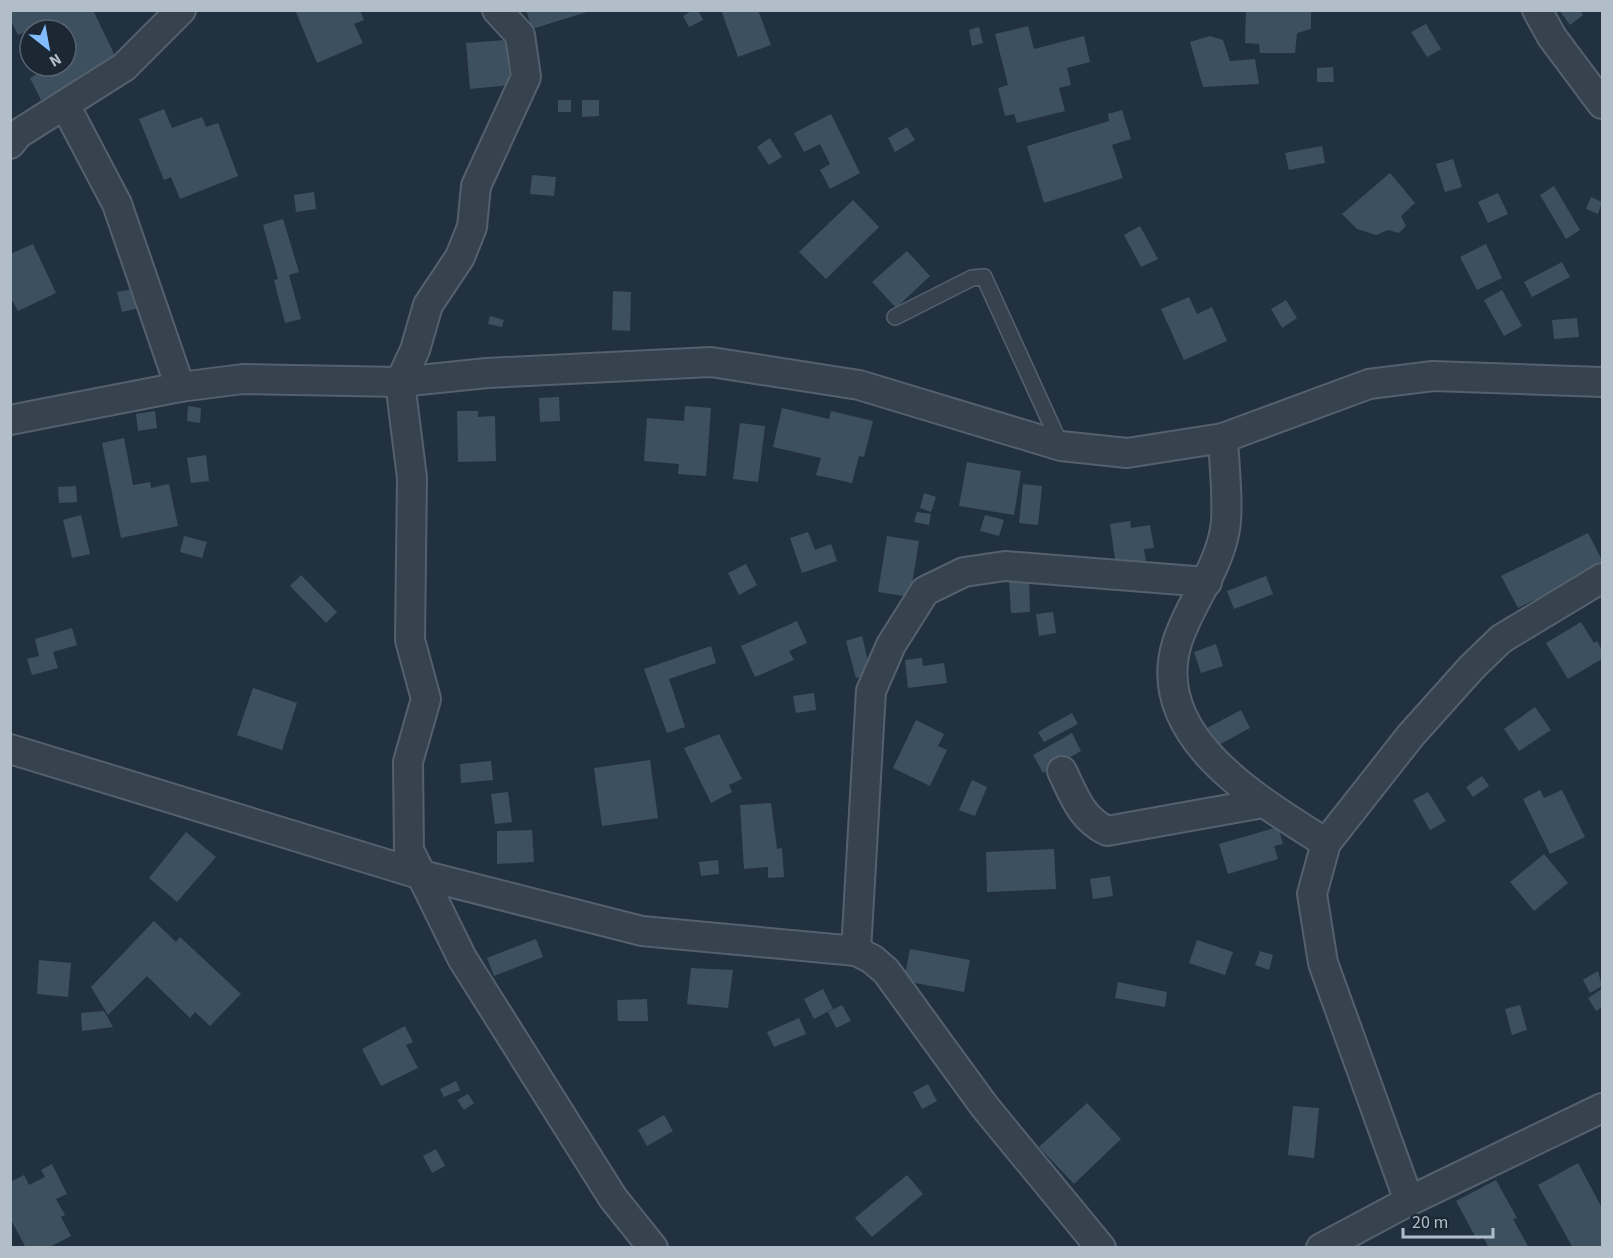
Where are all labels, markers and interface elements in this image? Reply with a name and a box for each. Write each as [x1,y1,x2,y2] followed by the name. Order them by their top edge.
[18,18,78,78] north arrow
[45,48,65,72] text: N
[1403,1201,1493,1239] scale bar
[1412,1210,1448,1235] text: 20 m

